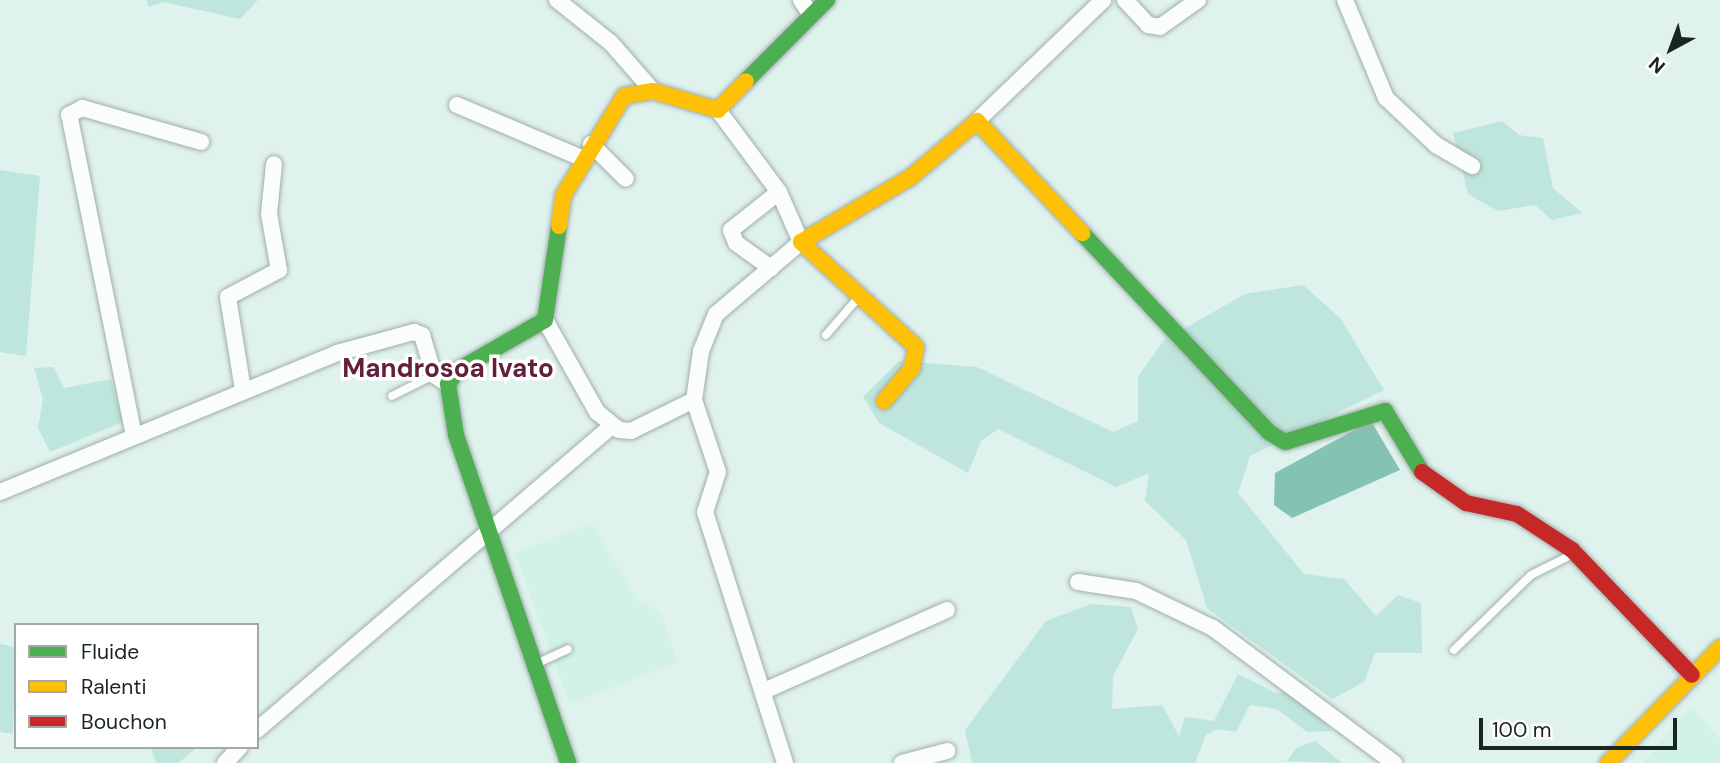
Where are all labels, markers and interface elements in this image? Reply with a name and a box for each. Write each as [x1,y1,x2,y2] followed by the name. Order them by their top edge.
[1636,14,1706,84] north arrow
[1643,51,1670,79] text: N
[342,353,554,385] district label: Mandrosoa Ivato
[14,623,259,749] legend
[81,638,139,666] text: Fluide
[81,673,147,701] text: Ralenti
[1482,704,1680,748] scale bar
[81,708,167,736] text: Bouchon
[1492,716,1552,744] text: 100 m

